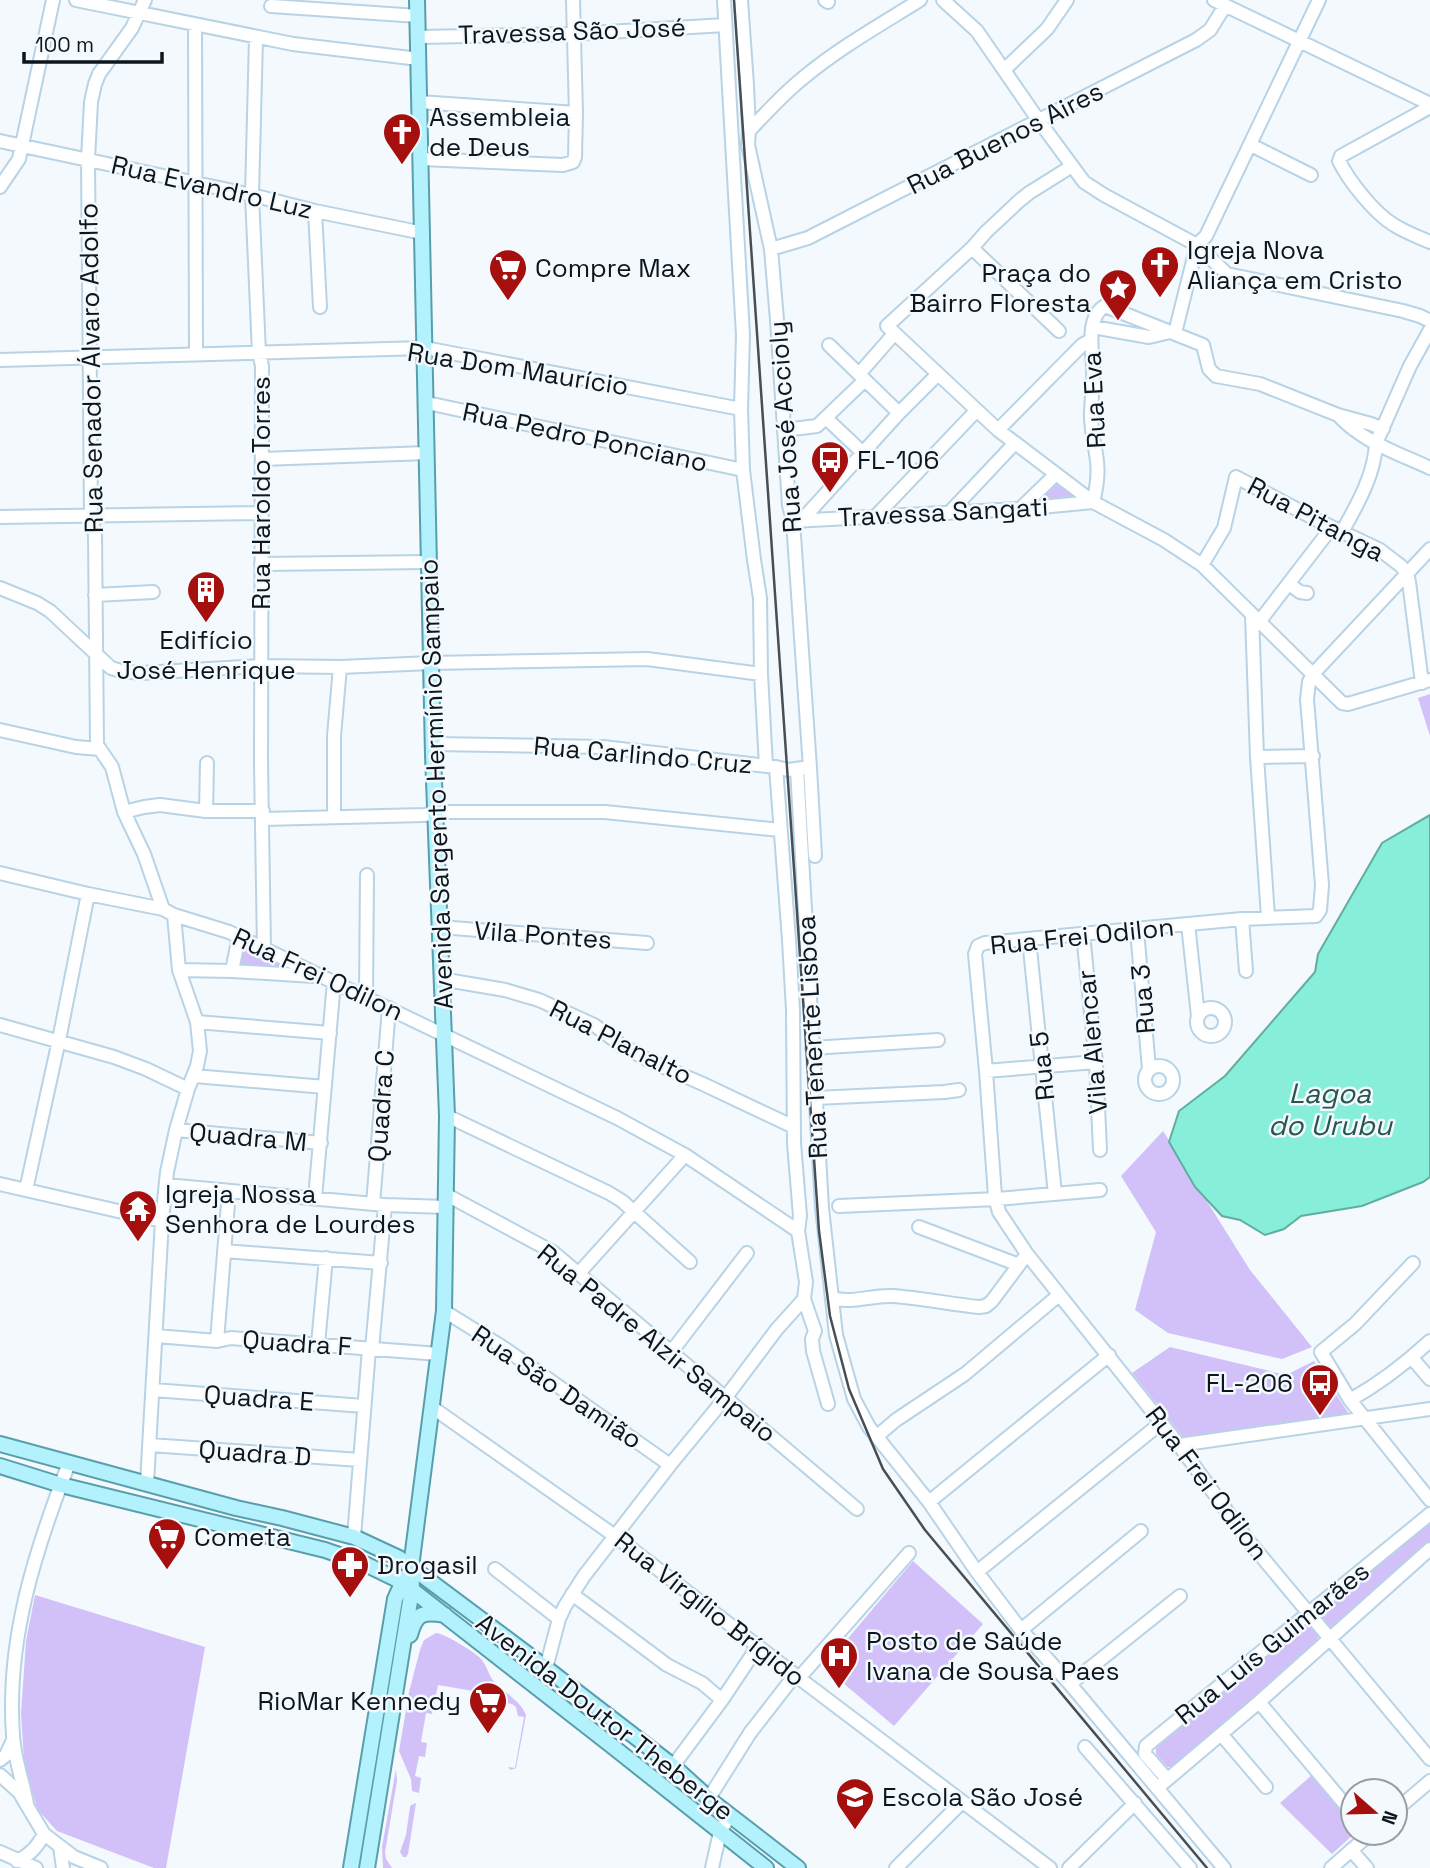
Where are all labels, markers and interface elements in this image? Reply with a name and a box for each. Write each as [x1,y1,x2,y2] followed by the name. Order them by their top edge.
[458,10,686,52] street label: Travessa São José
[24,21,163,65] scale bar
[35,31,94,58] text: 100 m
[901,74,1109,202] street label: Rua Buenos Aires
[429,100,570,164] place label: Assembleia de Deus
[381,111,423,166] church icon: Assembleia de Deus
[108,147,316,227] street label: Rua Evandro Luz
[71,203,111,533] street label: Rua Senador Álvaro Adolfo
[1187,233,1402,297] place label: Igreja Nova Aliança em Cristo
[1139,244,1181,299] church icon: Igreja Nova Aliança em Cristo
[487,247,529,302] supermarket icon: Compre Max
[535,251,691,285] place label: Compre Max
[909,256,1091,320] place label: Praça do Bairro Floresta
[1097,267,1139,322] place icon: Praça do Bairro Floresta
[761,320,809,534] street label: Rua José Accioly
[405,335,631,403] street label: Rua Dom Maurício
[1074,351,1114,449] street label: Rua Eva
[244,376,278,610] street label: Rua Haroldo Torres
[459,394,711,480] street label: Rua Pedro Ponciano
[809,439,851,494] bus stop icon: FL-106
[857,443,939,477] place label: FL-106
[1242,469,1390,569] street label: Rua Pitanga
[837,490,1049,534] street label: Travessa Sangati
[411,558,461,1010] street label: Avenida Sargento Hermínio Sampaio
[185,569,227,624] building icon: Edifício José Henrique
[116,623,296,687] place label: Edifício José Henrique
[532,728,754,782] street label: Rua Carlindo Cruz
[988,909,1176,963] street label: Rua Frei Odilon
[473,913,613,957] street label: Vila Pontes
[789,914,835,1160] street label: Rua Tenente Lisboa
[227,920,409,1028] street label: Rua Frei Odilon
[1123,963,1163,1035] street label: Rua 3
[1069,969,1115,1115] street label: Vila Alencar
[544,992,698,1092] street label: Rua Planalto
[1021,1030,1063,1102] street label: Rua 5
[360,1049,402,1163] street label: Quadra C
[1268,1075,1394,1143] water label: Lagoa do Urubu
[188,1115,308,1159] street label: Quadra M
[165,1177,415,1241] place label: Igreja Nossa Senhora de Lourdes
[117,1188,159,1243] temple icon: Igreja Nossa Senhora de Lourdes
[530,1236,784,1450] street label: Rua Padre Alzir Sampaio
[465,1317,649,1457] street label: Rua São Damião
[241,1322,353,1364] street label: Quadra F
[1299,1362,1341,1417] bus stop icon: FL-206
[1206,1366,1293,1400] place label: FL-206
[203,1377,315,1419] street label: Quadra E
[1138,1399,1276,1567] street label: Rua Frei Odilon
[198,1432,312,1474] street label: Quadra D
[146,1516,188,1571] supermarket icon: Cometa
[194,1520,291,1554] place label: Cometa
[608,1524,812,1694] street label: Rua Virgílio Brígido
[329,1544,371,1599] pharmacy icon: Drogasil
[377,1548,478,1582] place label: Drogasil
[1168,1554,1376,1732] street label: Rua Luís Guimarães
[469,1606,741,1828] street label: Avenida Doutor Theberge
[866,1624,1119,1688] place label: Posto de Saúde Ivana de Sousa Paes
[818,1635,860,1690] hospital icon: Posto de Saúde Ivana de Sousa Paes
[467,1680,509,1735] supermarket icon: RioMar Kennedy
[258,1684,461,1718] place label: RioMar Kennedy
[834,1776,876,1831] school or university icon: Escola São José
[1339,1777,1409,1847] north arrow
[882,1780,1083,1814] place label: Escola São José
[1376,1807,1403,1828] text: N

